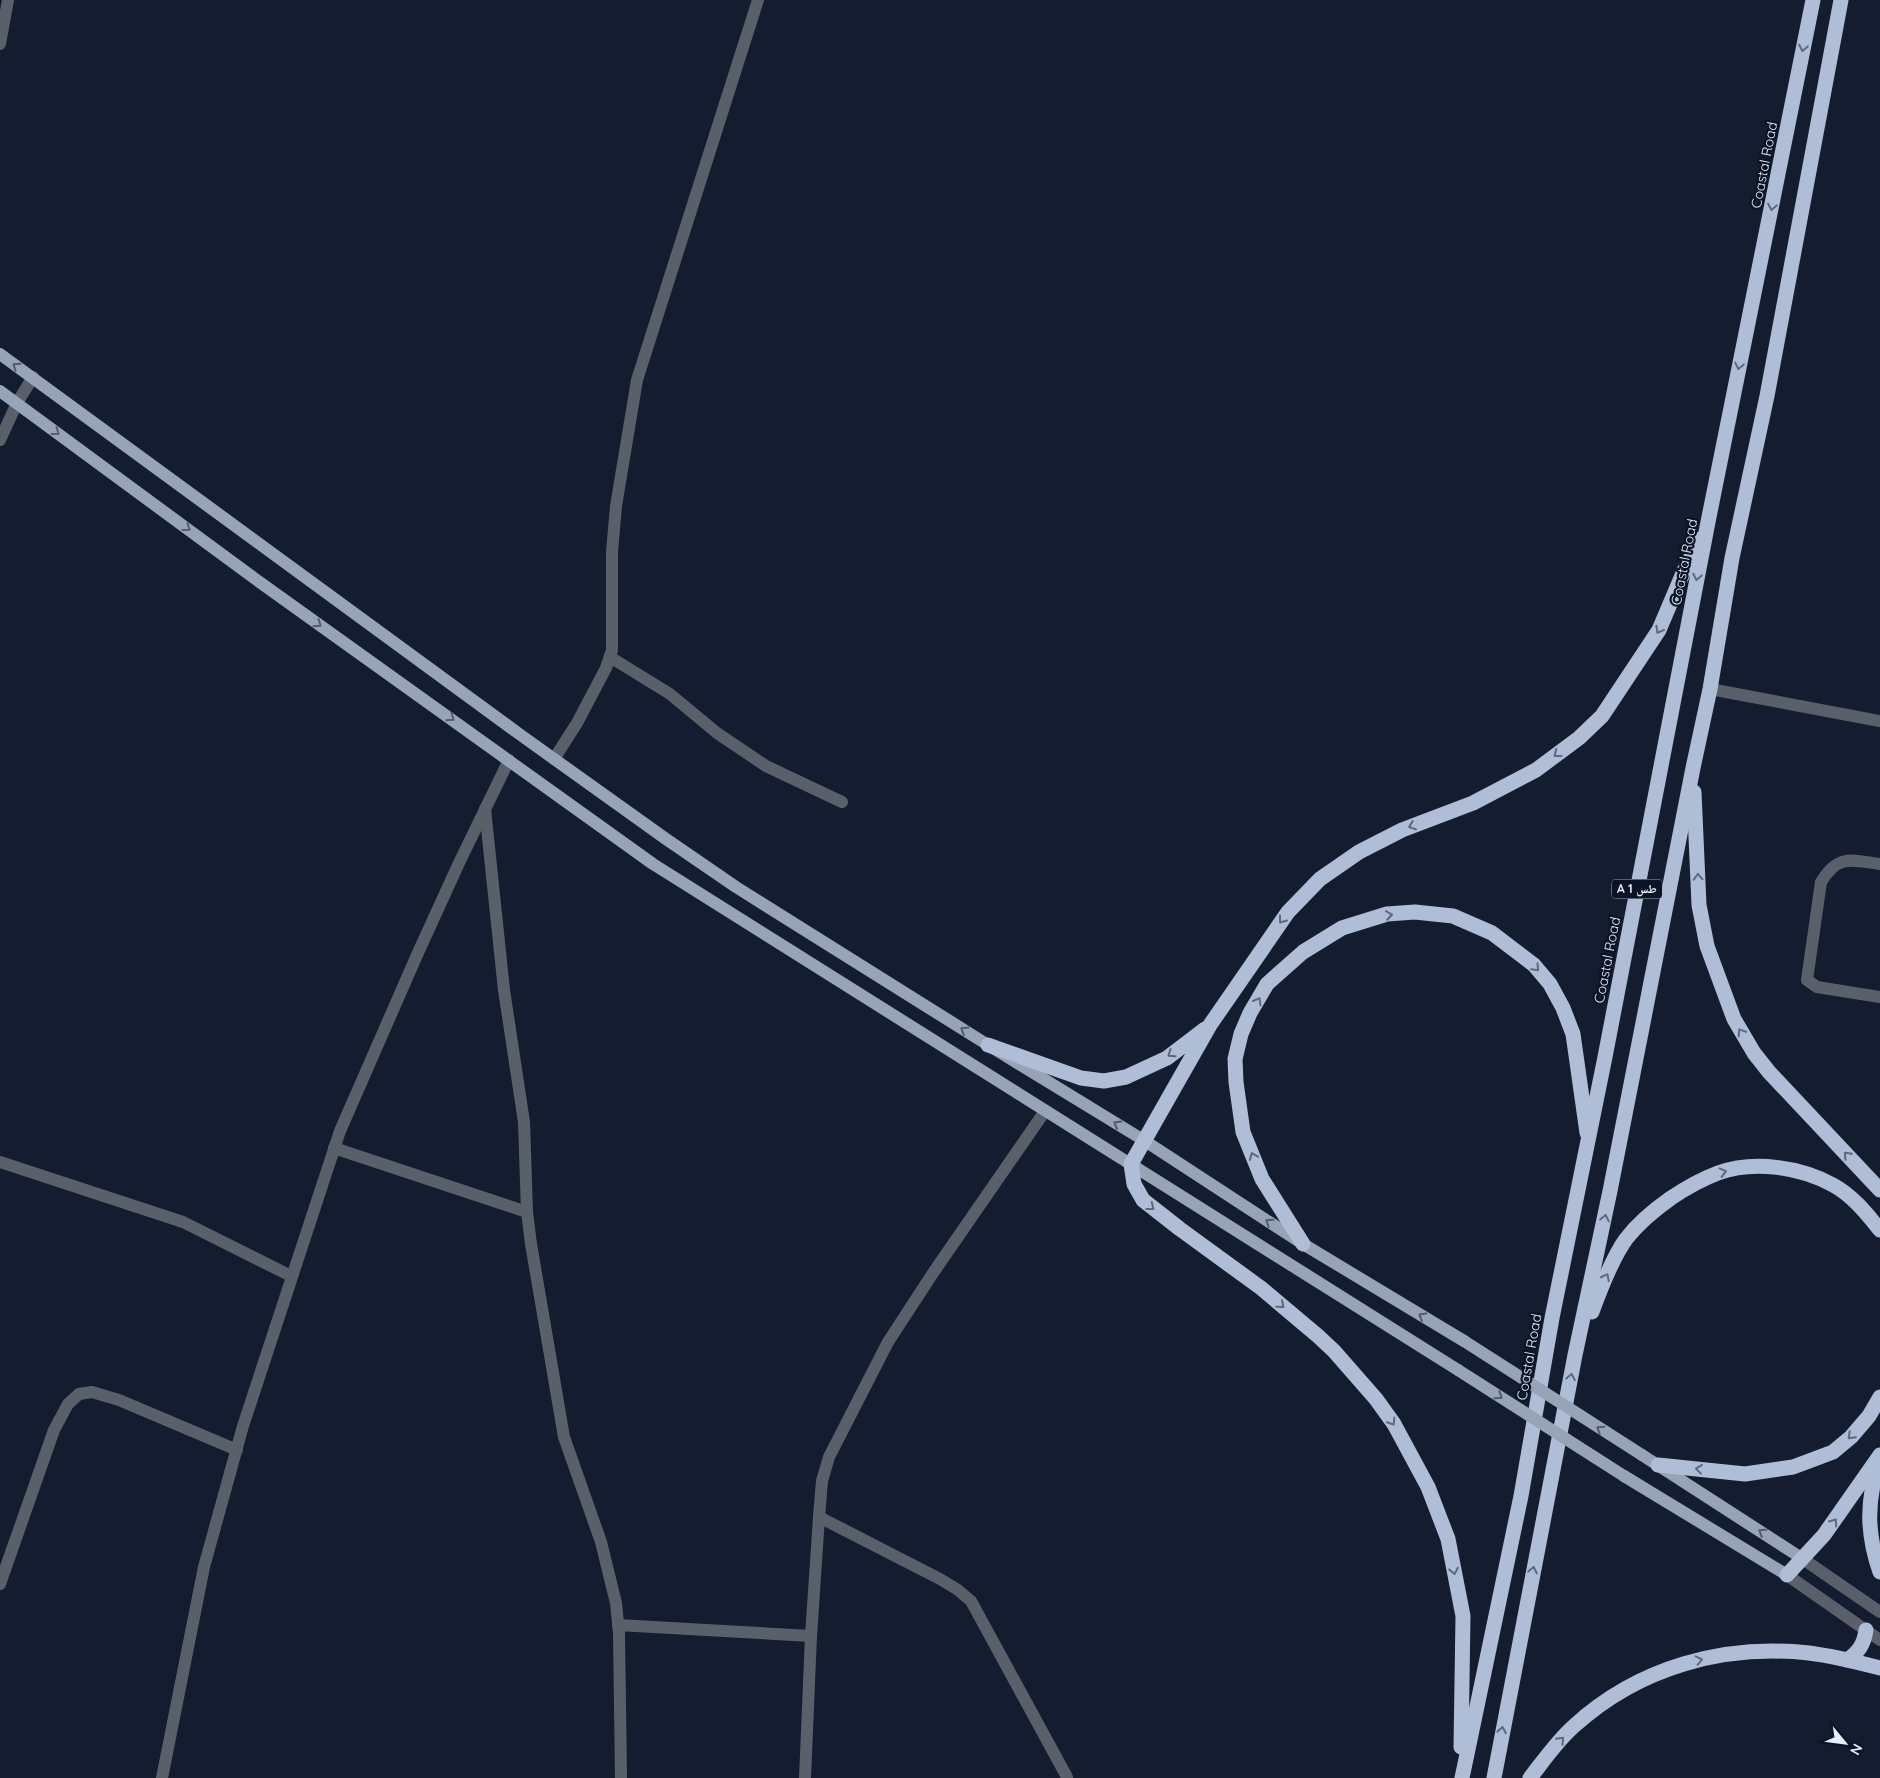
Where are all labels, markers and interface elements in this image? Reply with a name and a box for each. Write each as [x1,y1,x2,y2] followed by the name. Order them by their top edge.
[1799,43,1809,52] one-way arrow
[1747,120,1781,210] street label: Coastal Road
[1767,203,1777,212] one-way arrow
[1735,362,1745,371] one-way arrow
[13,363,22,372] one-way arrow
[50,426,60,435] one-way arrow
[1667,517,1701,607] street label: Coastal Road
[181,522,191,531] one-way arrow
[1693,573,1703,582] one-way arrow
[313,618,322,627] one-way arrow
[1655,624,1665,633] one-way arrow
[445,712,455,721] one-way arrow
[1554,749,1563,757] one-way arrow
[1408,820,1417,830] one-way arrow
[1692,873,1703,881] one-way arrow
[1612,880,1662,899] road number: A 1 طس
[1385,910,1394,920] one-way arrow
[1279,914,1288,924] one-way arrow
[1590,915,1624,1005] street label: Coastal Road
[1530,962,1539,971] one-way arrow
[1251,997,1261,1006] one-way arrow
[960,1027,970,1036] one-way arrow
[1738,1028,1748,1037] one-way arrow
[1167,1048,1177,1057] one-way arrow
[1114,1121,1123,1131] one-way arrow
[1844,1151,1853,1160] one-way arrow
[1248,1152,1259,1161] one-way arrow
[1719,1168,1727,1178] one-way arrow
[1146,1201,1155,1210] one-way arrow
[1599,1213,1609,1222] one-way arrow
[1265,1219,1274,1228] one-way arrow
[1600,1273,1610,1282] one-way arrow
[1275,1299,1284,1307] one-way arrow
[1419,1312,1428,1322] one-way arrow
[1513,1312,1545,1402] street label: Coastal Road
[1566,1372,1576,1381] one-way arrow
[1494,1390,1503,1400] one-way arrow
[1386,1417,1396,1426] one-way arrow
[1597,1425,1606,1435] one-way arrow
[1848,1430,1857,1439] one-way arrow
[1694,1464,1702,1475] one-way arrow
[1828,1518,1837,1527] one-way arrow
[1758,1529,1767,1538] one-way arrow
[1528,1566,1538,1575] one-way arrow
[1449,1567,1459,1575] one-way arrow
[1695,1655,1704,1666] one-way arrow
[1820,1718,1870,1768] north arrow
[1497,1726,1507,1734] one-way arrow
[1555,1736,1564,1745] one-way arrow
[1846,1740,1867,1758] text: N

